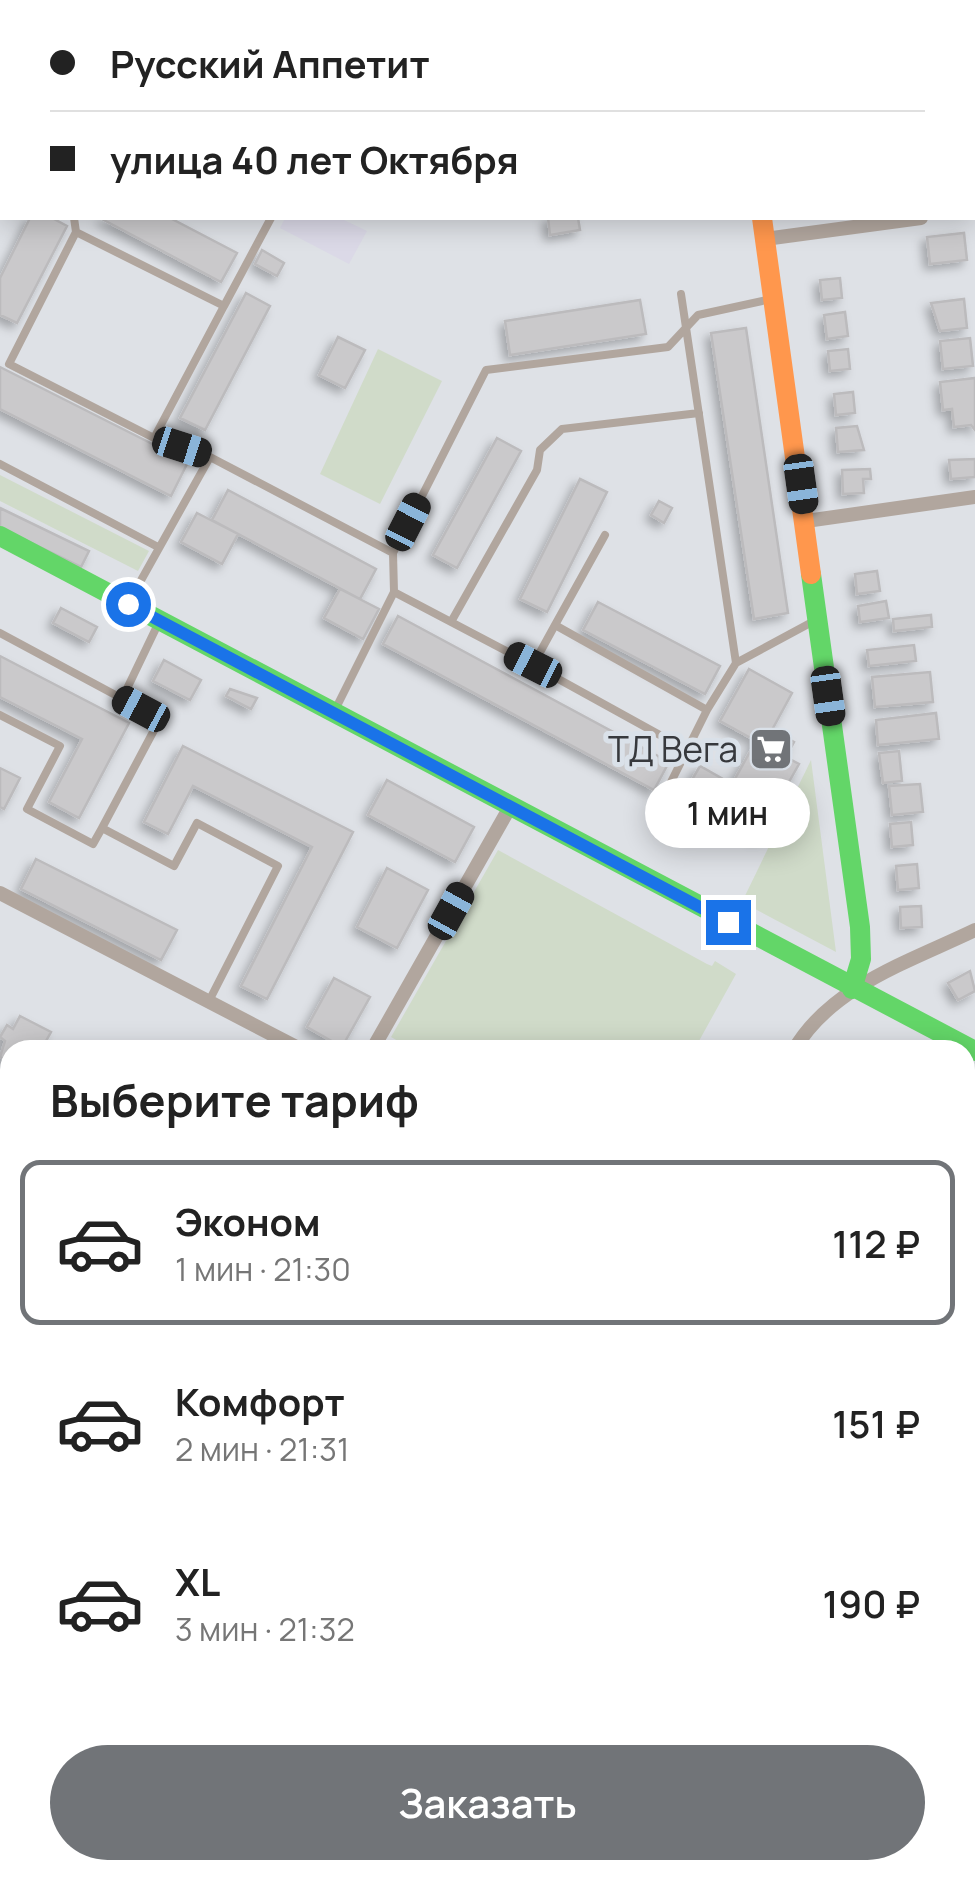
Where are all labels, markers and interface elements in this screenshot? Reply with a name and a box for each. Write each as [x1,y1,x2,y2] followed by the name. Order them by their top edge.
[110,37,430,89] text: Русский Аппетит
[110,133,519,185] text: улица 40 лет Октября
[149,423,215,471] car
[782,452,820,516] car
[381,488,435,556] car
[106,582,151,627] route start
[499,638,567,692] car
[809,664,847,728] car
[107,682,175,736] car
[608,725,738,773] place label: ТД Вега
[748,726,794,772] supermarket icon: ТД Вега
[646,777,810,847] callout: 1 мин
[687,791,768,835] text: 1 мин
[423,877,479,945] car
[706,900,751,945] route end
[50,1069,419,1131] text: Выберите тариф
[175,1195,321,1247] text: Эконом
[55,1198,145,1288] icon: car
[832,1217,920,1269] text: 112 ₽
[175,1247,351,1291] text: 1 мин · 21:30
[175,1375,345,1427] text: Комфорт
[55,1378,145,1468] icon: car
[832,1397,920,1449] text: 151 ₽
[175,1427,349,1471] text: 2 мин · 21:31
[175,1555,220,1607] text: XL
[55,1558,145,1648] icon: car
[822,1577,920,1629] text: 190 ₽
[175,1607,355,1651] text: 3 мин · 21:32
[50,1745,925,1860] button: Заказать

